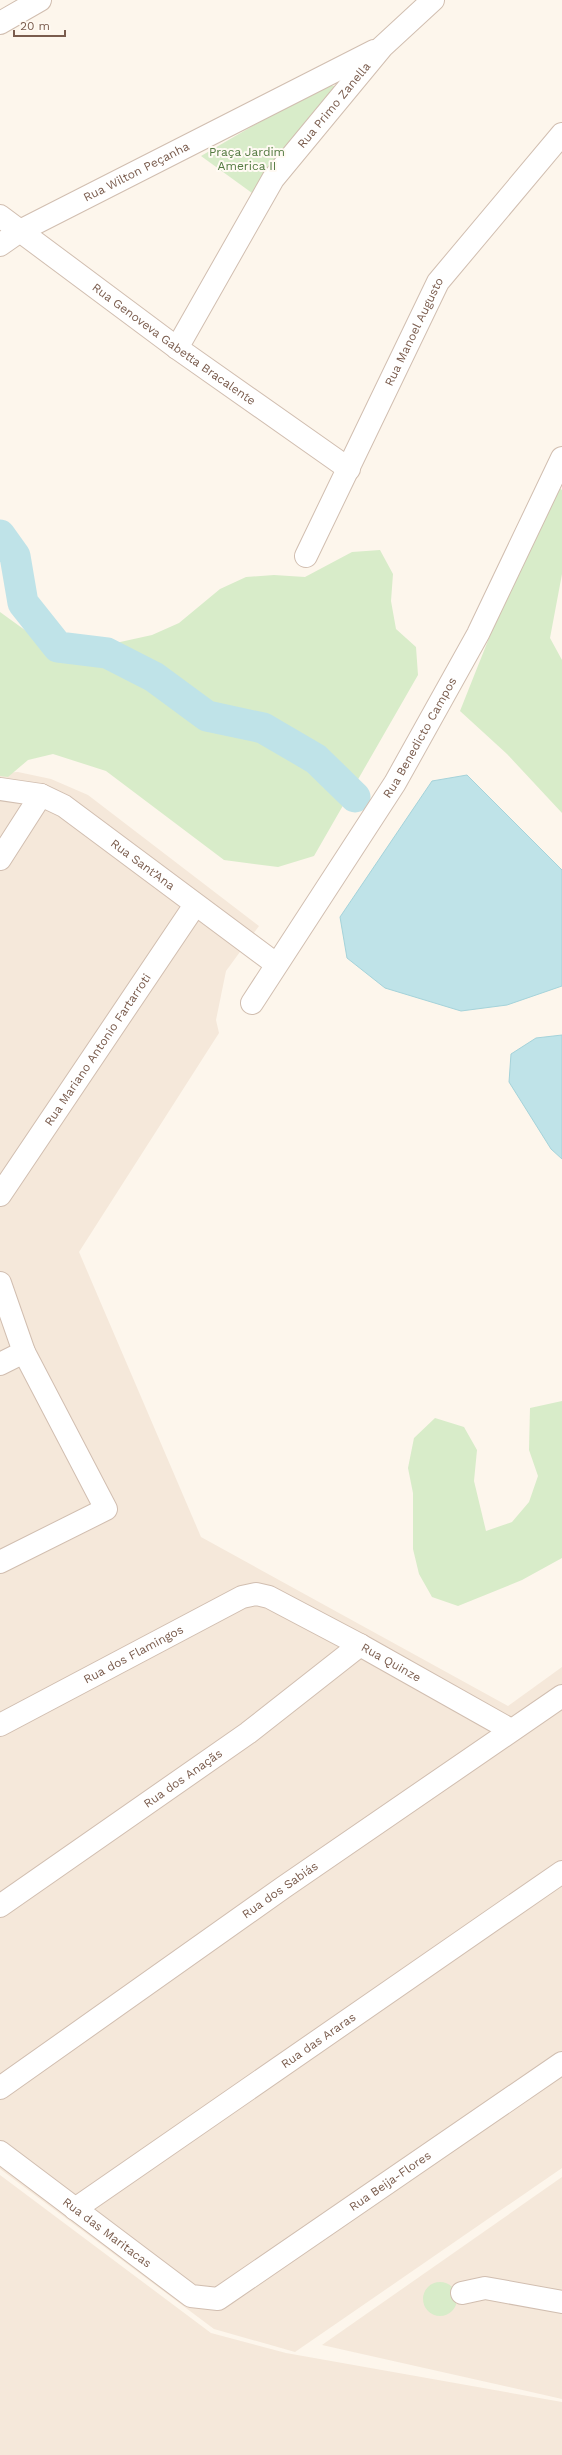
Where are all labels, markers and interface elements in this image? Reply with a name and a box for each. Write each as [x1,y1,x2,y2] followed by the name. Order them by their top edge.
[14,12,65,38] scale bar
[20,19,50,33] text: 20 m
[294,59,373,151] street label: Rua Primo Zanella
[81,139,192,205] street label: Rua Wilton Peçanha
[209,145,285,173] park label: Praça Jardim America II
[382,274,446,388] street label: Rua Manoel Augusto
[89,280,258,408] street label: Rua Genoveva Gabetta Bracalente
[380,675,459,801] street label: Rua Benedicto Campos
[108,836,178,893] street label: Rua Sant’Ana
[42,971,154,1129] street label: Rua Mariano Antonio Fartarroti
[81,1622,186,1687] street label: Rua dos Flamingos
[359,1640,423,1685] street label: Rua Quinze
[141,1746,225,1811] street label: Rua dos Anaçãs
[239,1859,321,1921] street label: Rua dos Sabiás
[278,2010,358,2071] street label: Rua das Araras
[346,2148,434,2214] street label: Rua Beija-Flores
[60,2195,154,2271] street label: Rua das Maritacas

